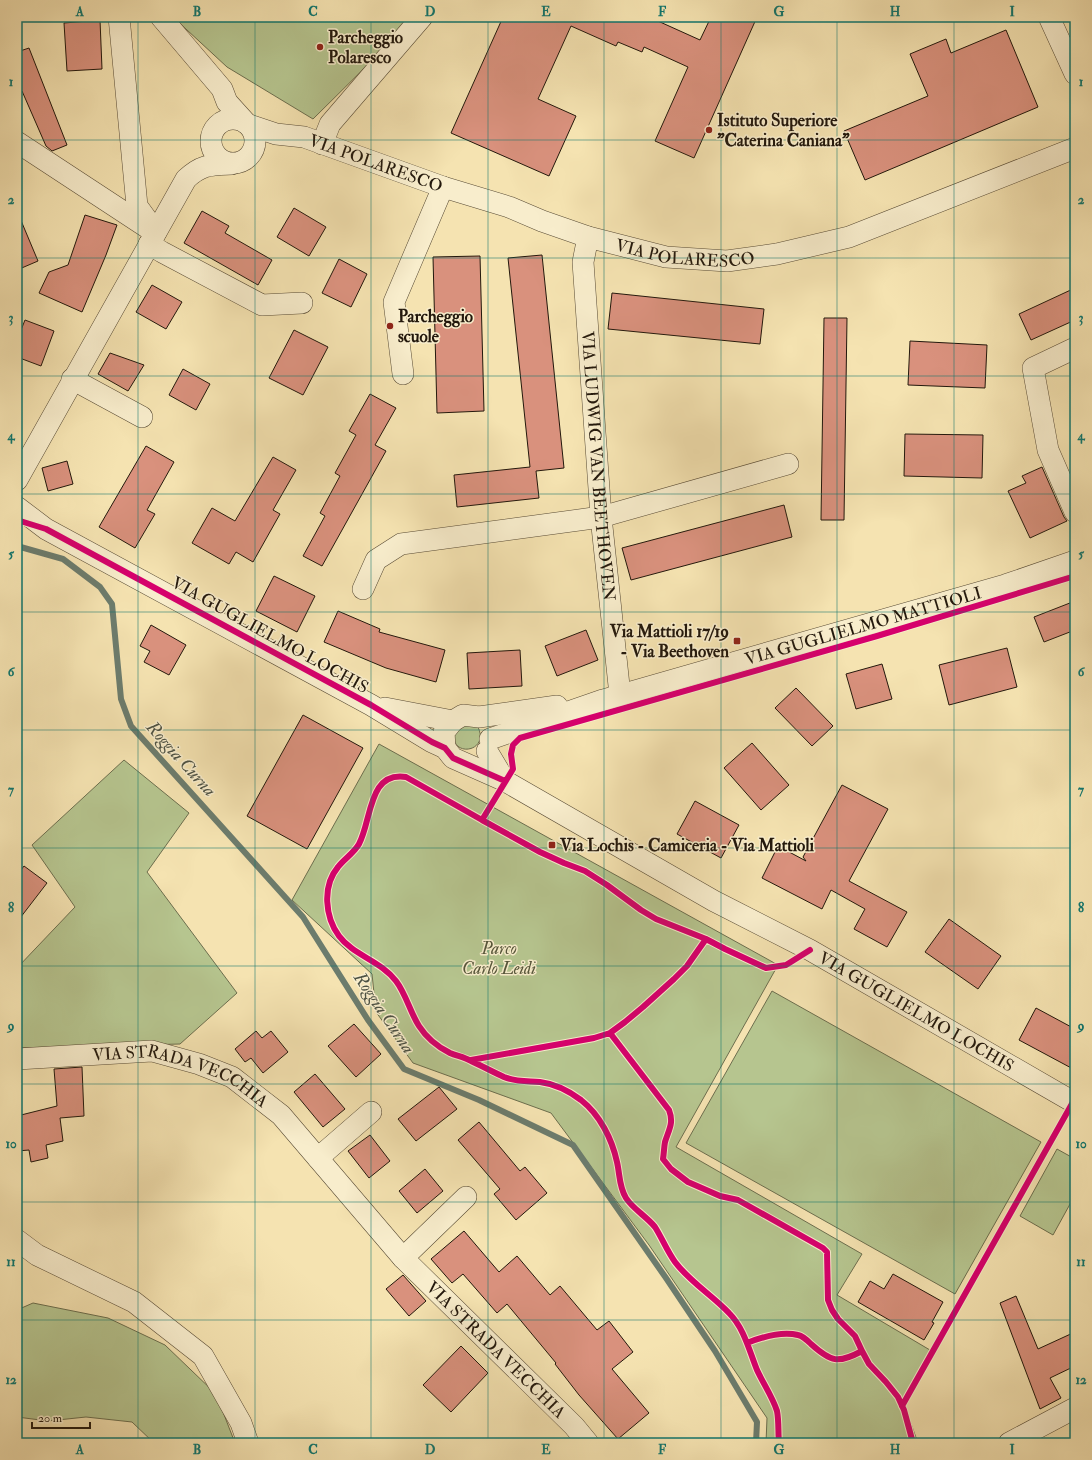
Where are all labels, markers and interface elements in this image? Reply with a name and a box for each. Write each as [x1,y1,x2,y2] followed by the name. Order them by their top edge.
[75,4,85,20] text: A
[193,4,201,20] text: B
[308,4,318,20] text: C
[425,4,436,20] text: D
[541,4,551,20] text: E
[658,4,667,20] text: F
[774,4,785,20] text: G
[890,4,901,20] text: H
[1009,4,1015,20] text: I
[328,27,403,68] place label: Parcheggio Polaresco
[315,42,325,52] marker: Parcheggio Polaresco
[9,74,14,90] text: 1
[1079,74,1084,90] text: 1
[717,110,850,151] place label: Istituto Superiore "Caterina Caniana"
[704,125,714,135] marker: Istituto Superiore "Caterina Caniana"
[306,129,446,197] street label: VIA POLARESCO
[8,192,15,208] text: 2
[1078,192,1085,208] text: 2
[613,234,756,272] street label: VIA POLARESCO
[398,306,473,347] place label: Parcheggio scuole
[9,310,14,326] text: 3
[1079,310,1084,326] text: 3
[385,321,395,331] marker: Parcheggio scuole
[577,330,620,603] street label: VIA LUDWIG VAN BEETHOVEN
[6,428,15,444] text: 4
[1076,428,1085,444] text: 4
[8,546,14,562] text: 5
[1078,546,1084,562] text: 5
[168,572,372,698] street label: VIA GUGLIELMO LOCHIS
[742,582,984,669] street label: VIA GUGLIELMO MATTIOLI
[609,621,729,662] place label: Via Mattioli 17/19 - Via Beethoven
[732,636,742,646] marker: Via Mattioli 17/19 - Via Beethoven
[8,664,16,680] text: 6
[1078,664,1086,680] text: 6
[140,716,221,802] water label: Roggia Curna
[8,782,15,798] text: 7
[1078,782,1085,798] text: 7
[559,835,815,856] place label: Via Lochis - Camiceria - Via Mattioli
[547,840,557,850] marker: Via Lochis - Camiceria - Via Mattioli
[8,900,14,916] text: 8
[1078,900,1084,916] text: 8
[462,938,536,979] park label: Parco Carlo Leidi
[815,947,1018,1076] street label: VIA GUGLIELMO LOCHIS
[348,967,420,1058] water label: Roggia Curna
[6,1018,15,1034] text: 9
[1076,1018,1085,1034] text: 9
[92,1040,273,1112] street label: VIA STRADA VECCHIA
[5,1136,17,1152] text: 10
[1075,1136,1087,1152] text: 10
[6,1254,16,1270] text: 11
[1076,1254,1086,1270] text: 11
[422,1276,570,1423] street label: VIA STRADA VECCHIA
[5,1372,17,1388] text: 12
[1075,1372,1087,1388] text: 12
[32,1404,90,1430] scale bar
[38,1411,63,1426] text: 20 m
[75,1442,85,1458] text: A
[193,1442,201,1458] text: B
[308,1442,318,1458] text: C
[425,1442,436,1458] text: D
[541,1442,551,1458] text: E
[658,1442,667,1458] text: F
[774,1442,785,1458] text: G
[890,1442,901,1458] text: H
[1009,1442,1015,1458] text: I

